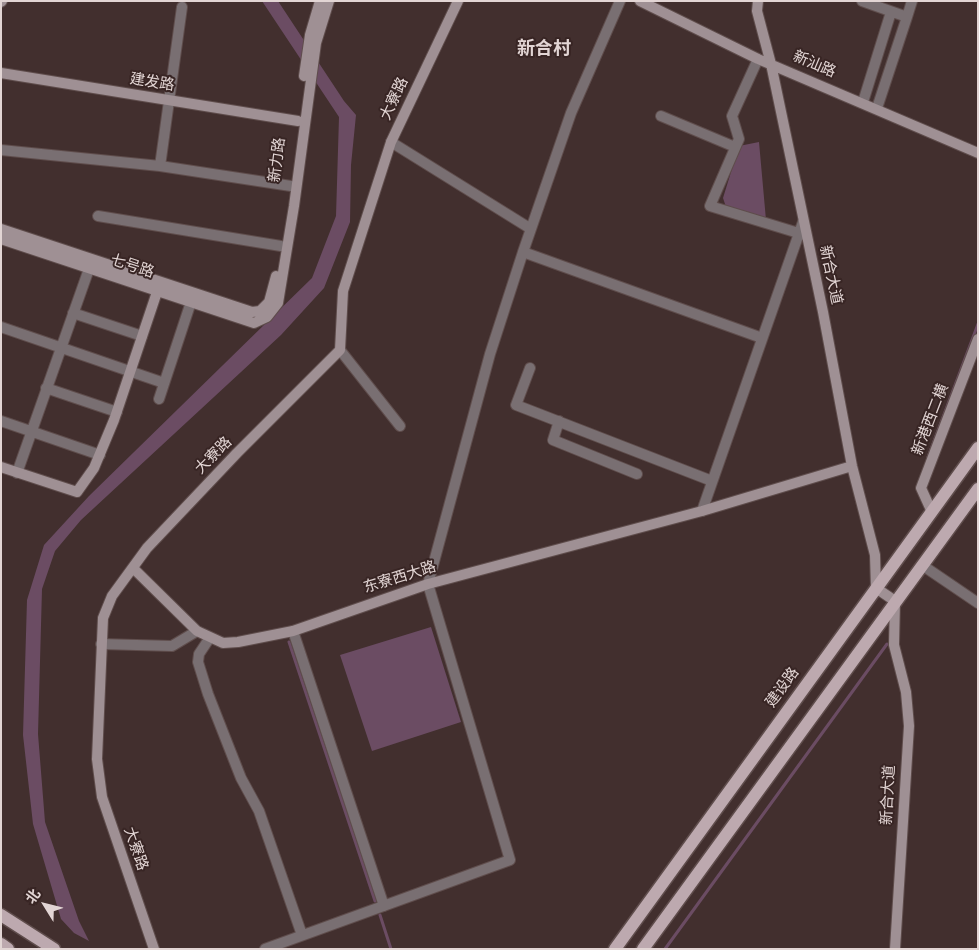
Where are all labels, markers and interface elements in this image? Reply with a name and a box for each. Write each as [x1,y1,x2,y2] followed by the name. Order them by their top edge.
[517,39,571,61] district label: 新合村
[790,48,838,82] street label: 新汕路
[128,71,176,95] street label: 建发路
[377,75,413,123] street label: 大寮路
[266,137,290,183] street label: 新力路
[815,244,845,306] street label: 新合大道
[108,251,156,283] street label: 七号路
[909,382,953,458] street label: 新港西二横
[192,434,236,478] street label: 大寮路
[362,558,438,598] street label: 东寮西大路
[762,665,804,711] street label: 建设路
[878,765,900,825] street label: 新合大道
[119,825,151,873] street label: 大寮路
[20,880,70,930] north arrow
[21,885,45,908] text: 北

